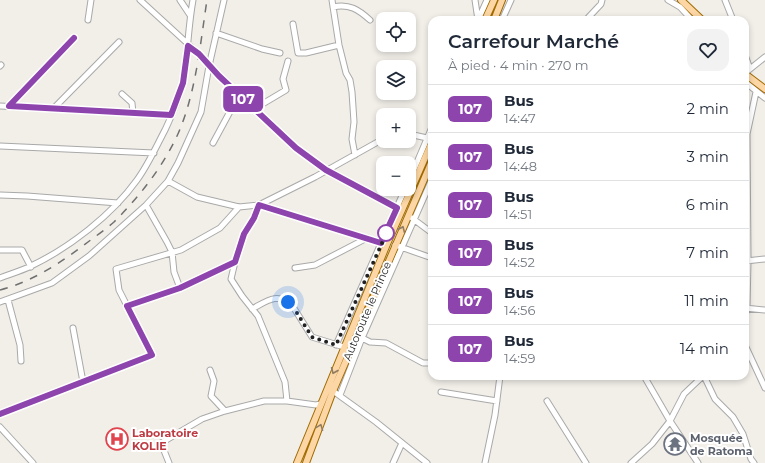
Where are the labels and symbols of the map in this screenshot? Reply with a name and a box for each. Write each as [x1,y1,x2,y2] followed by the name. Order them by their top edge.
[220,86,266,112] line badge: 107
[377,224,395,242] unlabelled marker
[397,226,405,234] one-way arrow
[340,259,394,363] street label: Autoroute le Prince
[278,292,298,312] your location
[331,367,339,374] one-way arrow
[315,423,323,430] one-way arrow
[104,426,130,452] hospital icon: Laboratoire KOLIE
[132,426,198,453] place label: Laboratoire KOLIE
[662,431,688,457] temple icon: Mosquée de Ratoma
[690,431,753,458] place label: Mosquée de Ratoma

